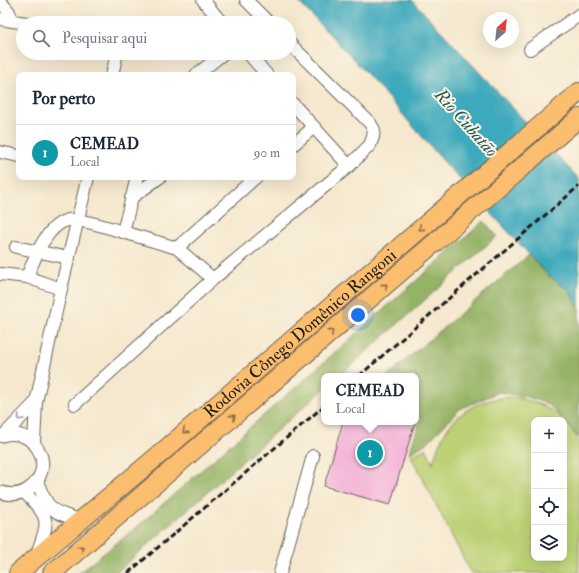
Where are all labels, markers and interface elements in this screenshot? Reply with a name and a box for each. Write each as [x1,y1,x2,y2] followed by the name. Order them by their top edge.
[483,12,519,48] north arrow
[16,16,296,60] search box
[30,27,52,49] icon: search
[62,29,147,48] text: Pesquisar aqui
[429,83,503,162] water label: Rio Cubatão
[32,88,95,109] text: Por perto
[70,135,139,154] text: CEMEAD
[43,145,47,161] text: 1
[254,145,280,161] text: 90 m
[70,154,100,170] text: Local
[419,223,426,230] one-way arrow
[199,244,401,422] street label: Rodovia Cônego Domênico Rangoni
[380,284,388,291] one-way arrow
[348,305,368,325] your location
[327,330,334,337] one-way arrow
[321,373,419,425] popup
[336,382,404,401] text: CEMEAD
[336,401,365,417] text: Local
[17,413,25,421] one-way arrow
[228,415,235,422] one-way arrow
[531,417,567,561] map controls
[531,417,567,453] button: +
[183,427,190,434] one-way arrow
[357,438,383,468] pin: 1
[531,453,567,489] button: −
[531,489,567,525] button: locate
[531,525,567,561] button: layers
[76,545,84,552] one-way arrow

